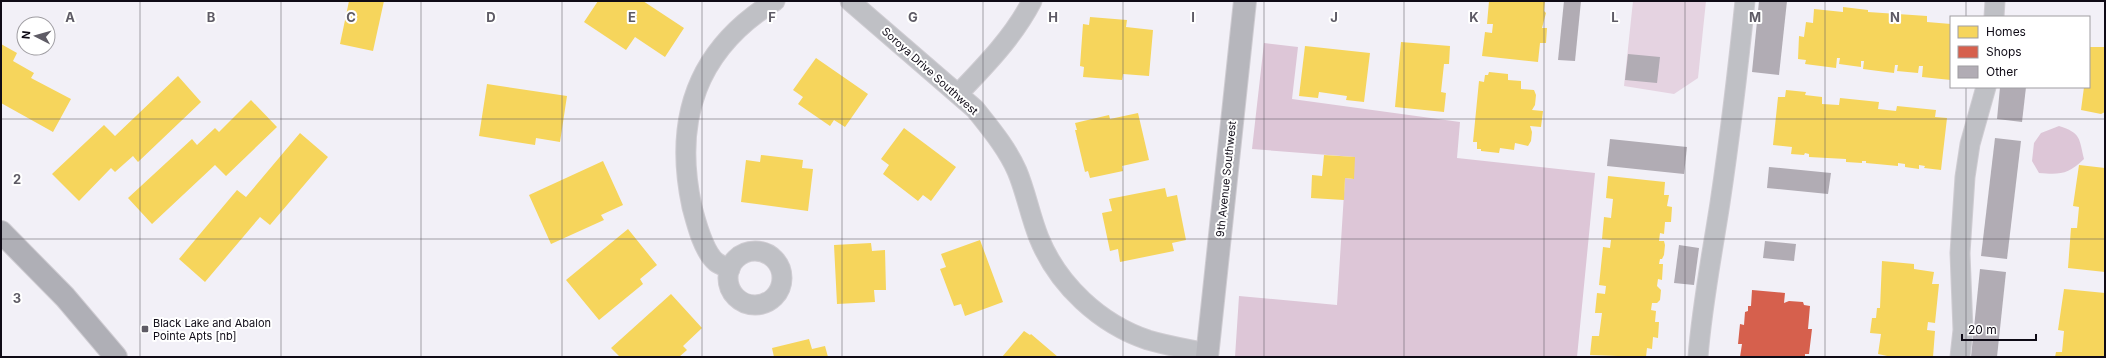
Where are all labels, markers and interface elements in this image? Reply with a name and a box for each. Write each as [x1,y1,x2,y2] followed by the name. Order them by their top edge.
[65,9,75,25] text: A
[207,9,216,25] text: B
[346,9,356,25] text: C
[486,9,496,25] text: D
[628,9,636,25] text: E
[768,9,776,25] text: F
[908,9,918,25] text: G
[1048,9,1058,25] text: H
[1191,9,1195,25] text: I
[1330,9,1338,25] text: J
[1469,9,1479,25] text: K
[1611,9,1619,25] text: L
[1749,9,1761,25] text: M
[1890,9,1900,25] text: N
[16,16,56,56] north arrow
[1950,16,2090,88] legend
[879,24,981,118] street label: Soroya Drive Southwest
[1986,24,2026,39] text: Homes
[19,30,33,40] text: N
[1986,44,2022,59] text: Shops
[1986,64,2018,79] text: Other
[1213,120,1239,238] street label: 9th Avenue Southwest
[13,171,21,187] text: 2
[13,290,21,306] text: 3
[153,316,271,343] place label: Black Lake and Abalon Pointe Apts [nb]
[1962,316,2036,342] scale bar
[1968,322,1997,337] text: 20 m
[140,324,150,334] marker: Black Lake and Abalon Pointe Apts [nb]

